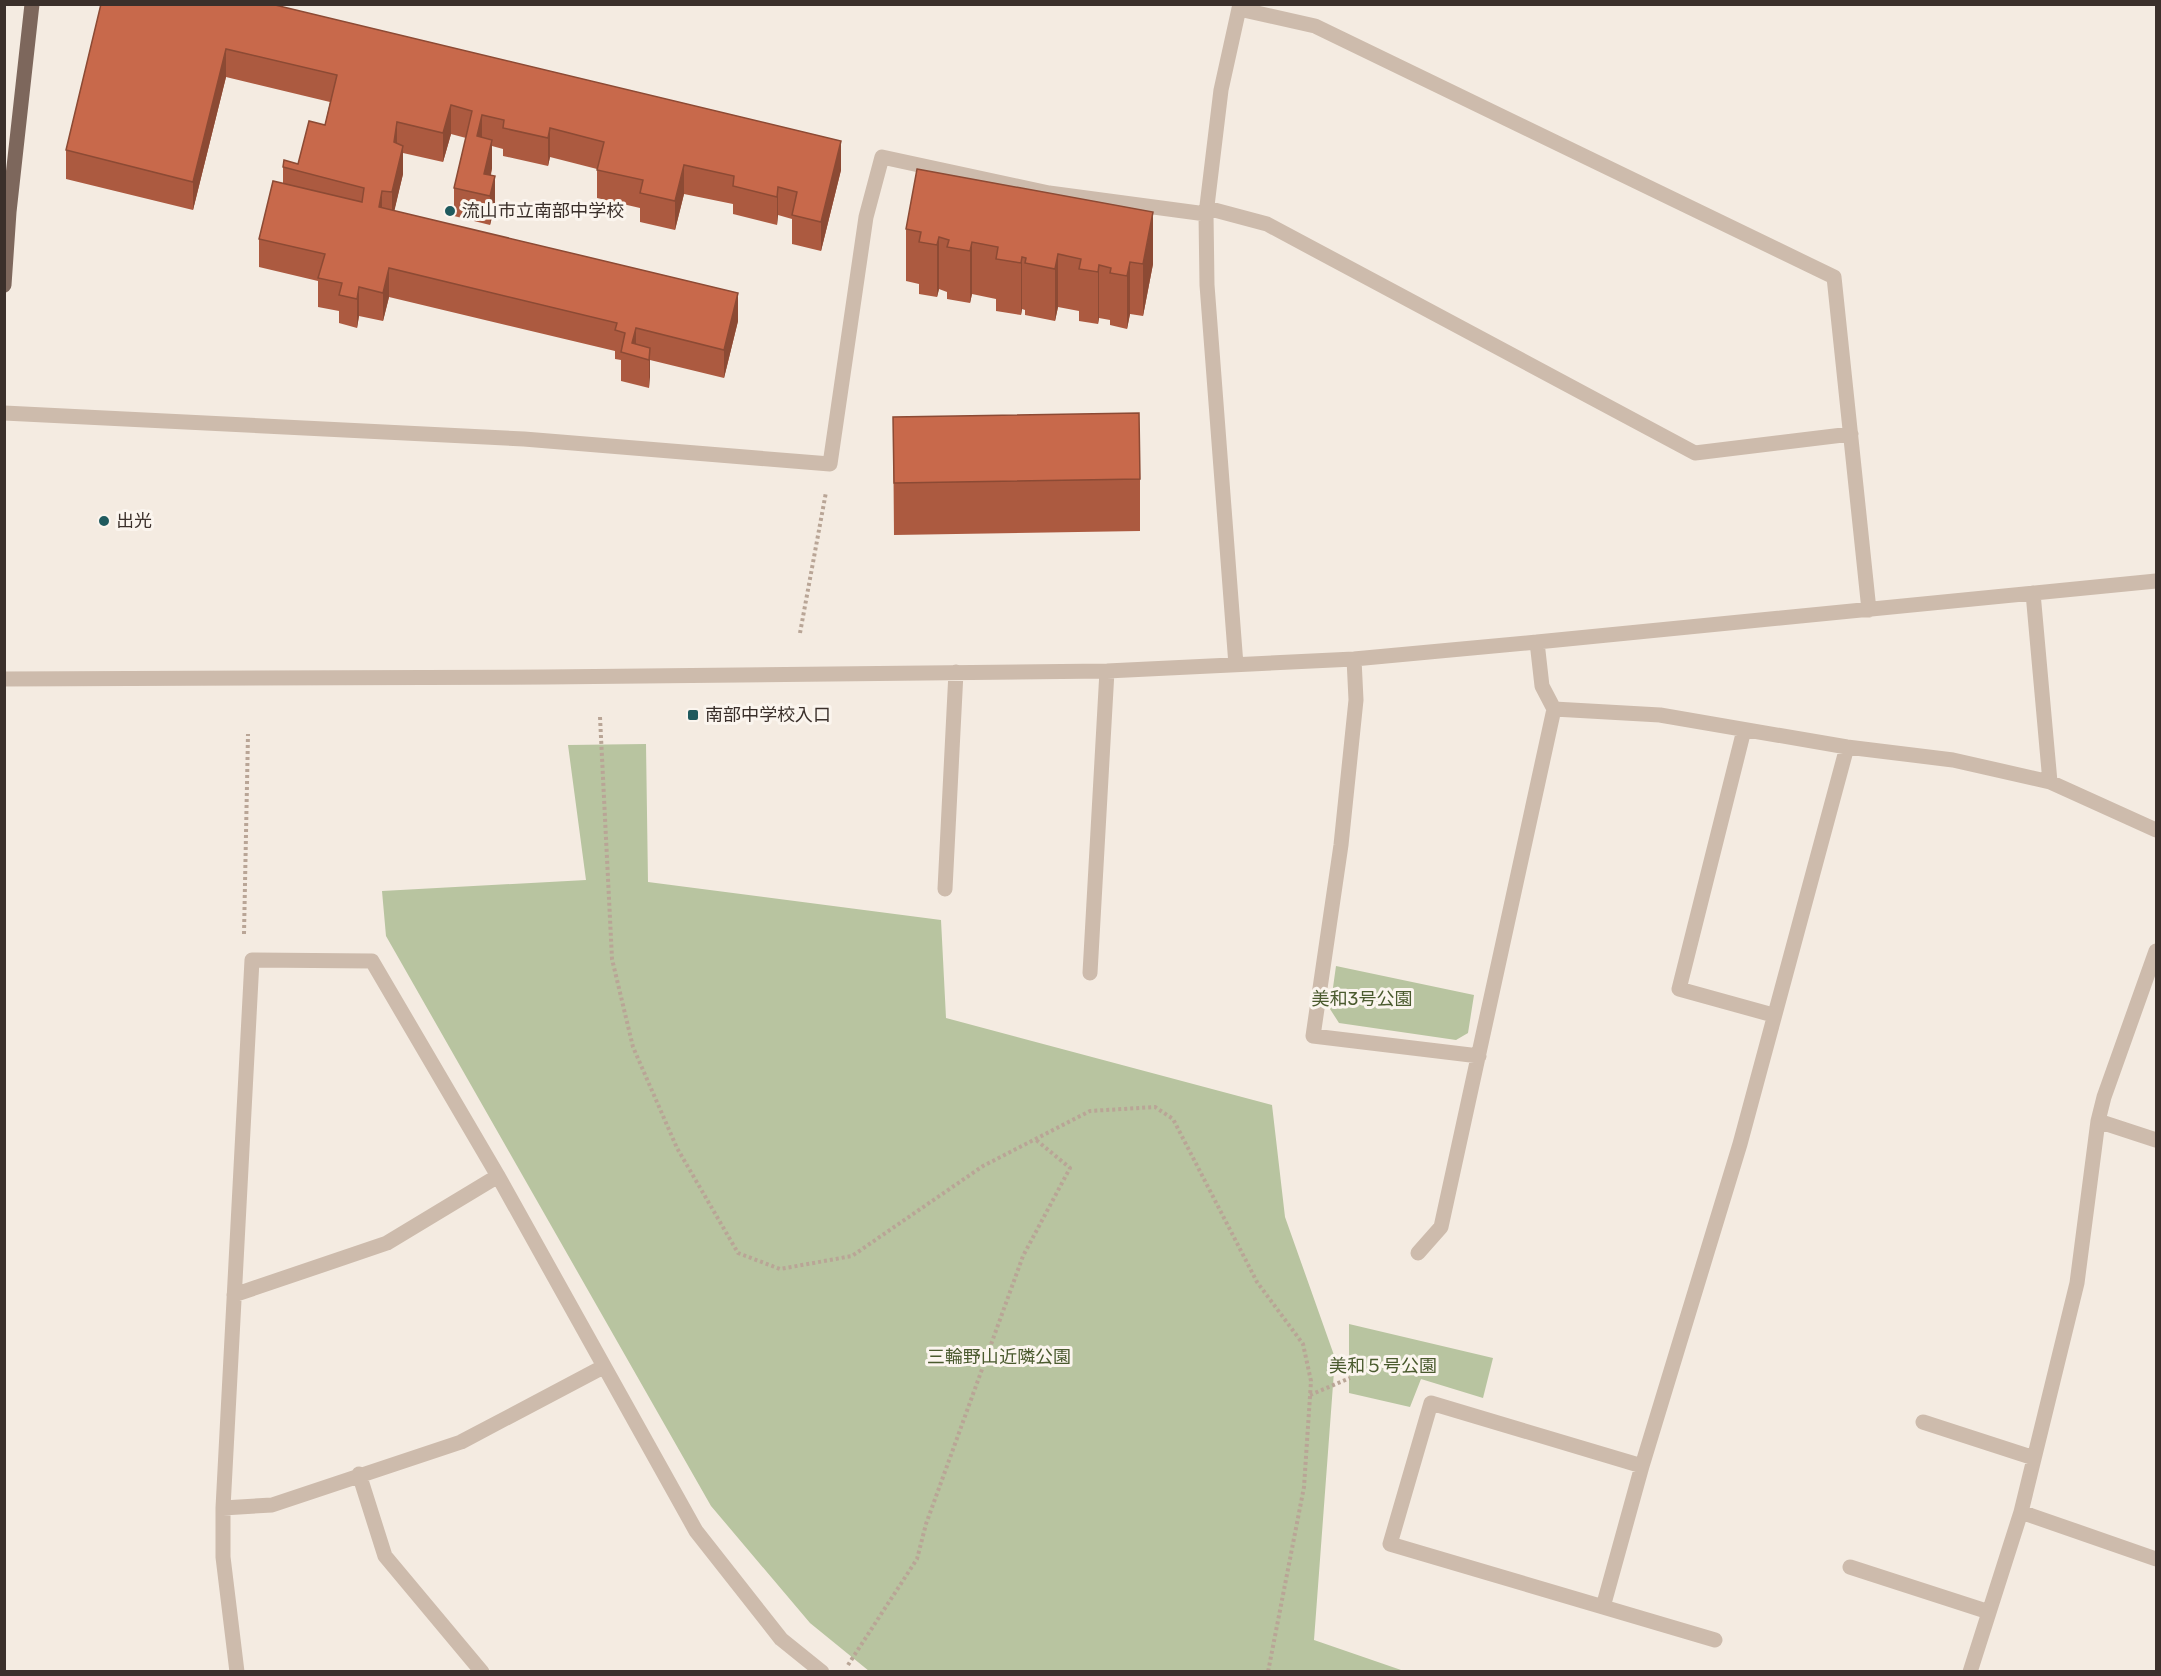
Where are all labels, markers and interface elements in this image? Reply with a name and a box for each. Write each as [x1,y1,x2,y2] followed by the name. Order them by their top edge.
[462,200,624,222] place label: 流山市立南部中学校
[443,204,457,218] marker: 流山市立南部中学校
[116,510,152,532] place label: 出光
[97,514,111,528] marker: 出光
[705,704,831,726] place label: 南部中学校入口
[686,708,700,722] marker: 南部中学校入口
[1312,988,1412,1010] park label: 美和3号公園
[927,1346,1071,1368] park label: 三輪野山近隣公園
[1329,1355,1437,1377] park label: 美和５号公園

